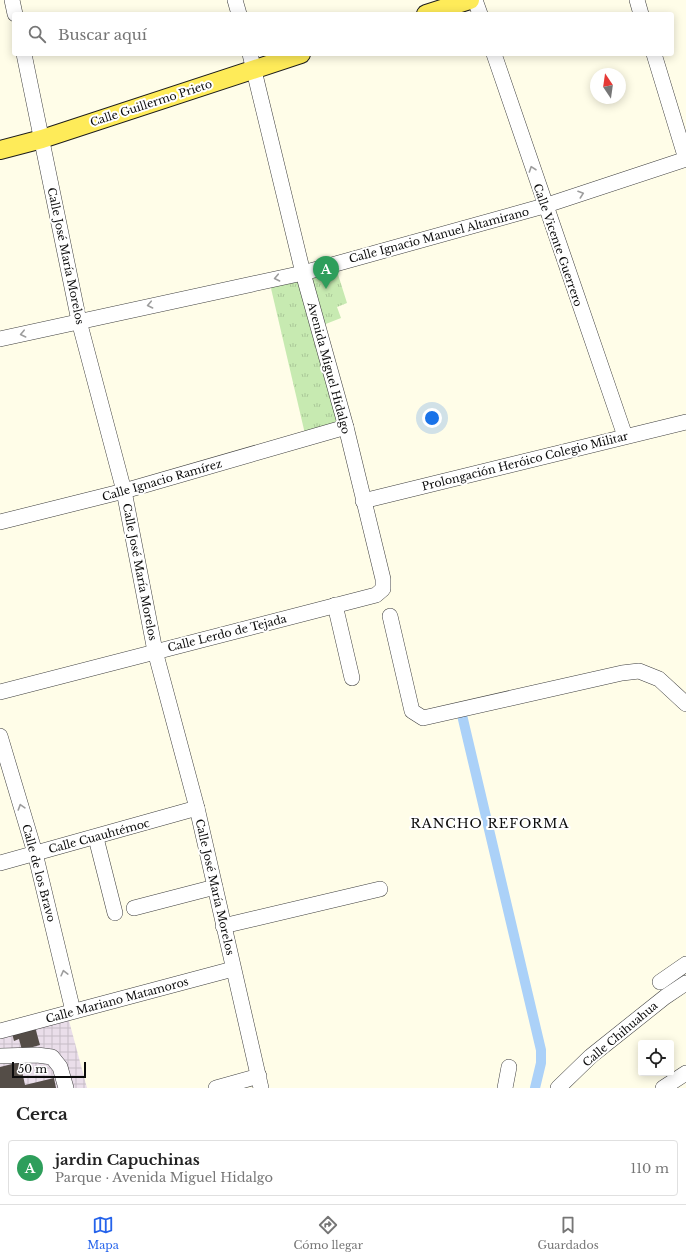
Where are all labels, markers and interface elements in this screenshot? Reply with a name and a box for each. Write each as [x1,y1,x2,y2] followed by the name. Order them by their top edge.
[12,12,674,56] search box
[26,23,48,45] icon: search
[58,25,147,44] text: Buscar aquí
[590,68,626,104] north arrow
[88,77,214,129] street label: Calle Guillermo Prieto
[528,166,537,173] one-way arrow
[530,182,586,308] street label: Calle Vicente Guerrero
[45,186,87,326] street label: Calle José María Morelos
[578,190,585,198] one-way arrow
[347,204,531,266] street label: Calle Ignacio Manuel Altamirano
[313,256,339,289] pin: A
[274,274,280,282] one-way arrow
[304,300,353,436] street label: Avenida Miguel Hidalgo
[147,301,153,309] one-way arrow
[20,329,26,337] one-way arrow
[422,408,442,428] your location
[420,428,630,493] street label: Prolongación Heróico Colegio Militar
[100,456,224,504] street label: Calle Ignacio Ramírez
[120,502,160,642] street label: Calle José María Morelos
[166,611,289,655] street label: Calle Lerdo de Tejada
[17,804,26,811] one-way arrow
[410,815,570,832] district label: RANCHO REFORMA
[47,816,151,856] street label: Calle Cuauhtémoc
[192,817,238,957] street label: Calle José María Morelos
[19,823,59,923] street label: Calle de los Bravo
[60,970,69,977] one-way arrow
[44,974,190,1026] street label: Calle Mariano Matamoros
[580,998,661,1069] street label: Calle Chihuahua
[638,1040,674,1076] map controls
[638,1040,674,1076] button: locate
[12,1060,86,1079] scale bar
[18,1062,47,1076] text: 50 m
[16,1104,68,1125] text: Cerca
[55,1150,200,1169] text: jardin Capuchinas
[25,1160,35,1177] text: A
[630,1160,669,1177] text: 110 m
[55,1169,273,1186] text: Parque · Avenida Miguel Hidalgo
[87,1214,119,1252] tab: Mapa
[293,1214,363,1252] tab: Cómo llegar
[537,1214,599,1252] tab: Guardados

